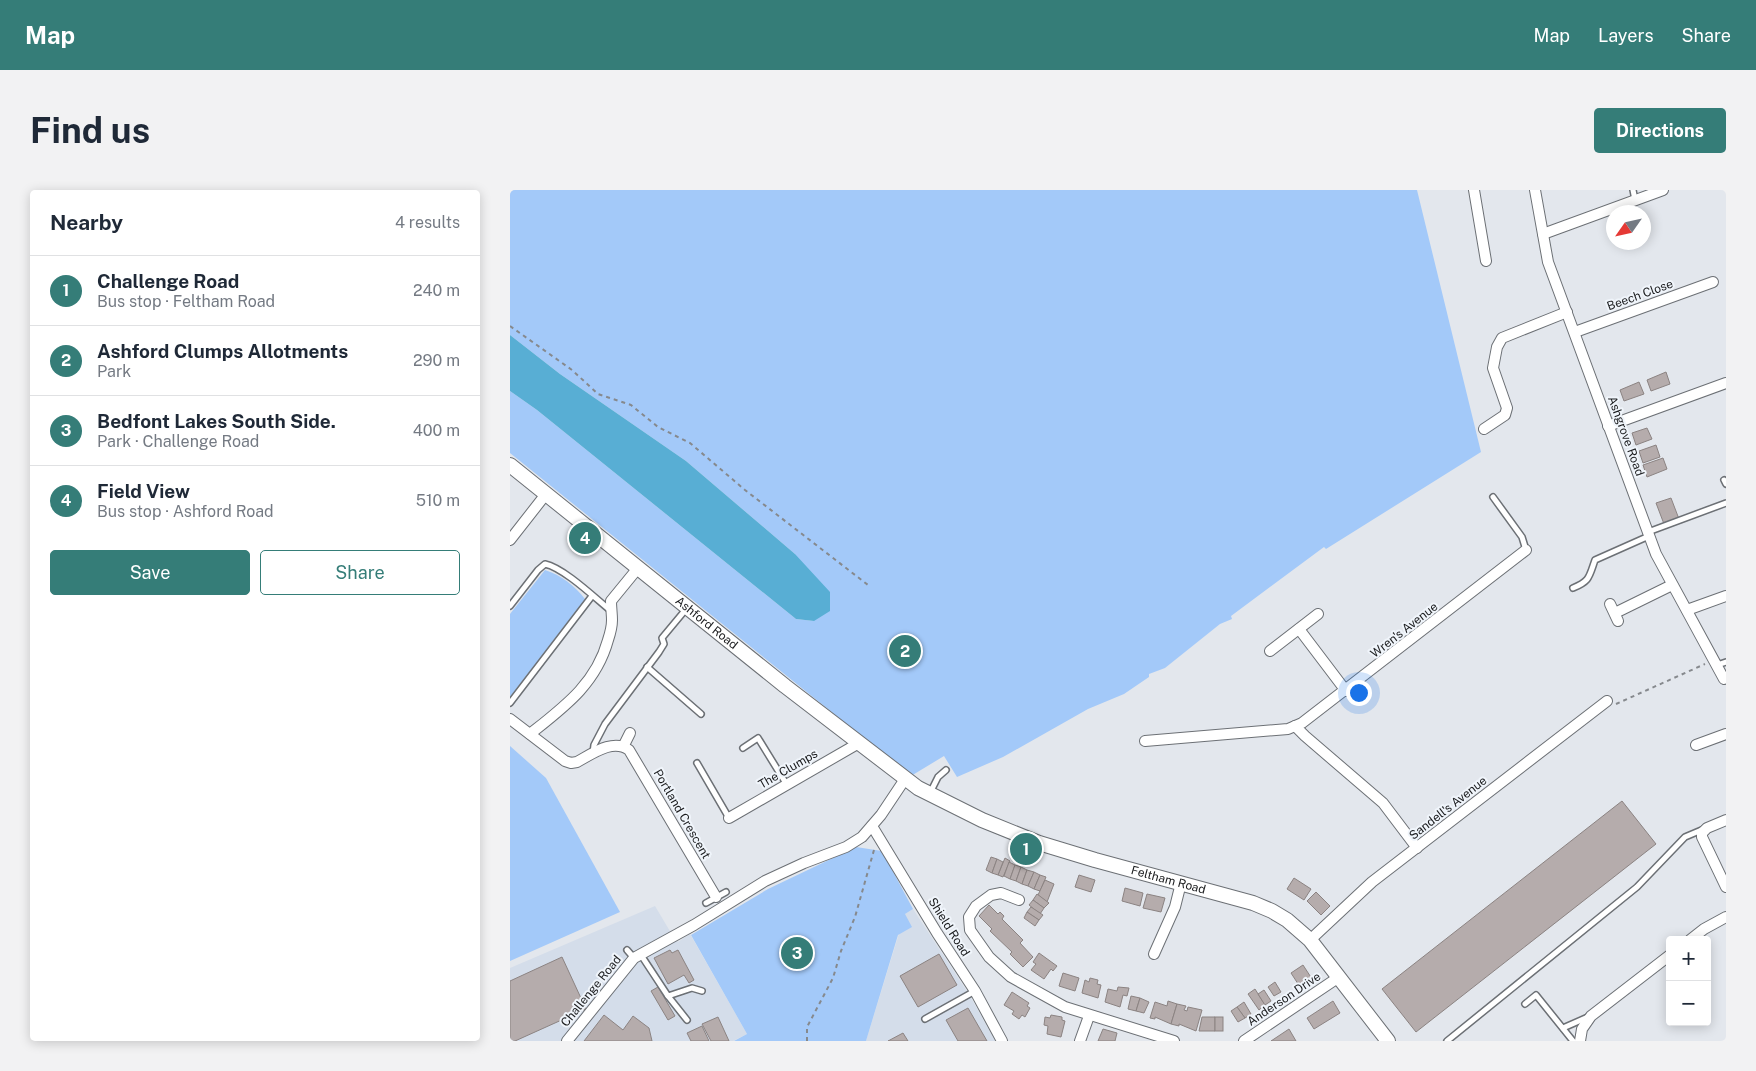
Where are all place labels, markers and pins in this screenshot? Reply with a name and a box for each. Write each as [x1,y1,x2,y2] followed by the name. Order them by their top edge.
[569,519,601,557] pin: 4
[889,632,921,670] pin: 2
[1010,830,1042,868] pin: 1
[781,934,813,972] pin: 3

